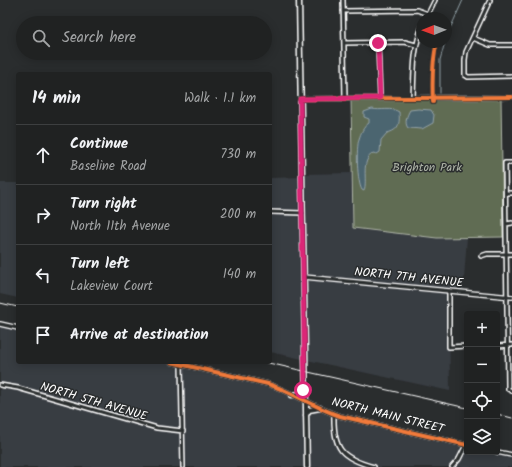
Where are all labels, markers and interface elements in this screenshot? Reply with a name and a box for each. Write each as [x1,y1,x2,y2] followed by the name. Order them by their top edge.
[416,12,452,48] north arrow
[16,16,272,60] search box
[62,26,136,50] text: Search here
[30,27,52,49] icon: search
[369,34,387,52] route end
[32,85,81,112] text: 14 min
[184,88,256,109] text: Walk · 1.1 km
[70,132,128,156] text: Continue
[32,144,54,166] icon: ahead
[221,144,256,165] text: 730 m
[70,156,146,177] text: Baseline Road
[392,158,462,177] park label: Brighton Park
[70,192,137,216] text: Turn right
[32,204,54,226] icon: right
[220,204,256,225] text: 200 m
[70,216,170,237] text: North 11th Avenue
[70,252,130,276] text: Turn left
[353,262,465,293] street label: NORTH 7TH AVENUE
[32,264,54,286] icon: left
[223,264,256,285] text: 140 m
[70,276,153,297] text: Lakeview Court
[464,311,500,455] map controls
[464,311,500,347] button: +
[70,323,209,347] text: Arrive at destination
[32,324,54,346] icon: arrive
[464,347,500,383] button: −
[38,377,151,426] street label: NORTH 5TH AVENUE
[294,381,312,399] route start
[464,383,500,419] button: locate
[330,392,448,439] street label: NORTH MAIN STREET
[464,419,500,455] button: layers

